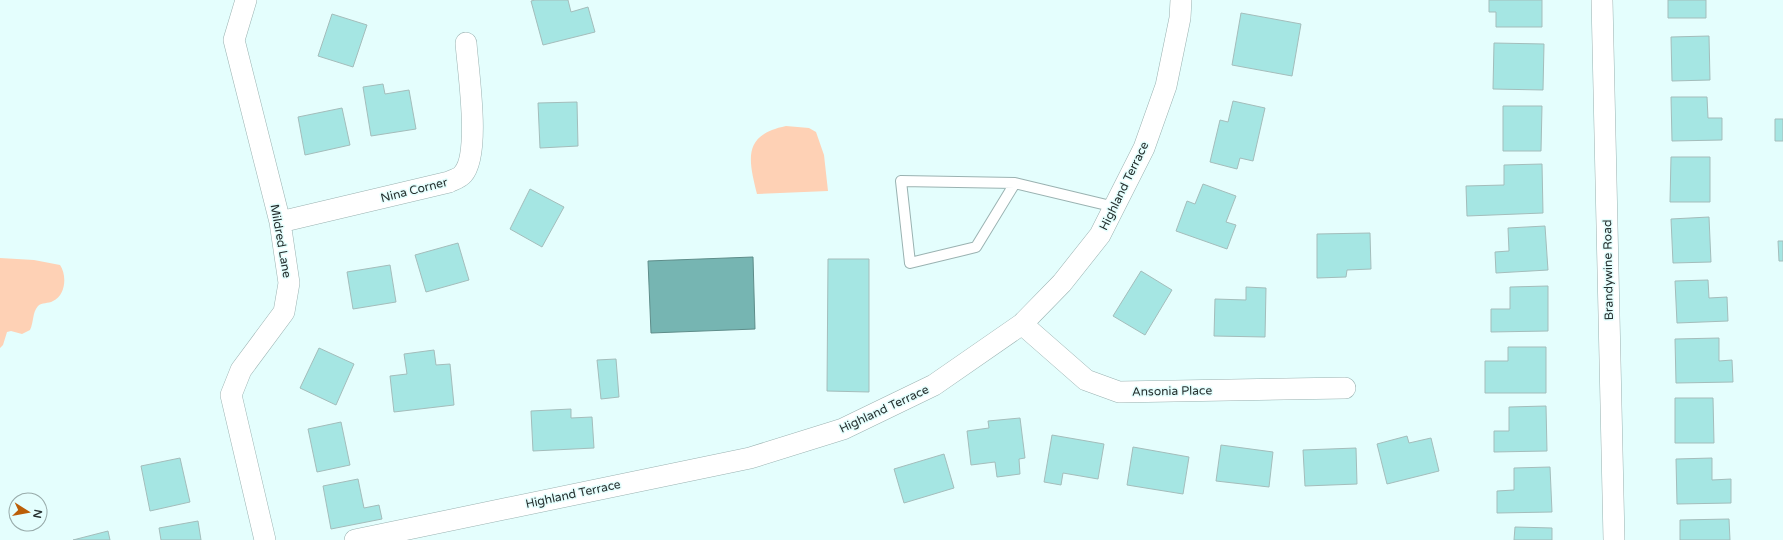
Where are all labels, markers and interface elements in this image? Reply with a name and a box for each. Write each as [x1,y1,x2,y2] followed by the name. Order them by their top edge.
[1096,139,1152,233] street label: Highland Terrace
[379,175,449,205] street label: Nina Corner
[268,203,294,279] street label: Mildred Lane
[1600,220,1616,320] street label: Brandywine Road
[837,382,931,436] street label: Highland Terrace
[1132,383,1212,399] street label: Ansonia Place
[524,477,622,511] street label: Highland Terrace
[8,492,48,532] north arrow
[30,508,45,519] text: N

